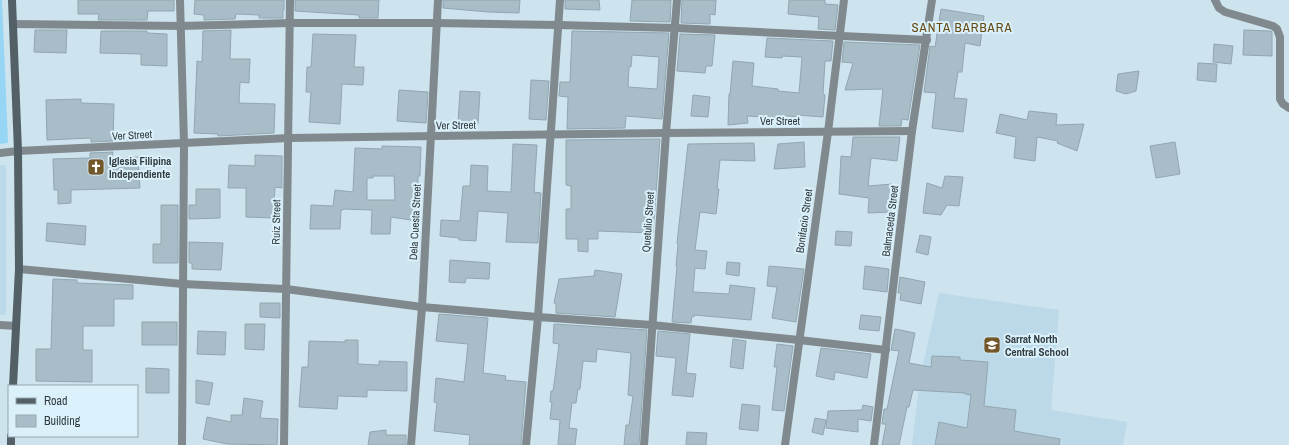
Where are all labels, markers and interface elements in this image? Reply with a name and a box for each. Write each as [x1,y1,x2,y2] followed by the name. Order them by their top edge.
[911,19,1013,36] district label: SANTA BARBARA
[760,114,801,128] street label: Ver Street
[436,118,477,132] street label: Ver Street
[112,127,153,143] street label: Ver Street
[109,154,171,181] place label: Iglesia Filipina Independiente
[86,157,106,177] church icon: Iglesia Filipina Independiente
[406,183,424,260] street label: Dela Cuesta Street
[879,184,901,257] street label: Balmaceda Street
[793,188,816,254] street label: Bonifacio Street
[639,191,657,253] street label: Quetulio Street
[269,199,283,245] street label: Ruiz Street
[1005,332,1069,359] place label: Sarrat North Central School
[982,335,1002,355] school or university icon: Sarrat North Central School
[8,385,138,437] legend
[44,393,68,409] text: Road
[44,413,81,429] text: Building

